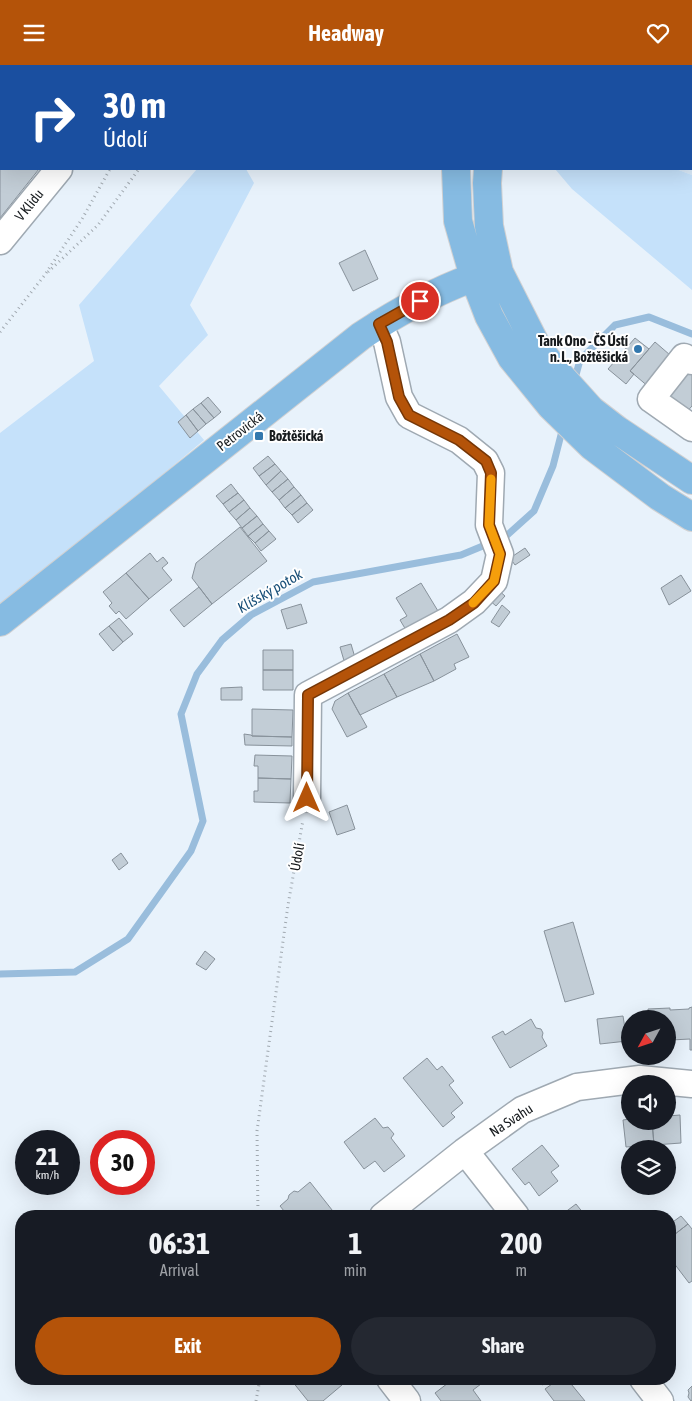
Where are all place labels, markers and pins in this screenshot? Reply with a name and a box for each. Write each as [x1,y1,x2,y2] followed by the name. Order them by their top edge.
[399,280,441,322] pin
[538,332,629,365] place label: Tank Ono - ČS Ústí n. L., Božtěšická
[632,343,644,355] marker: Tank Ono - ČS Ústí n. L., Božtěšická
[269,428,324,444] place label: Božtěšická
[253,430,265,442] marker: Božtěšická

